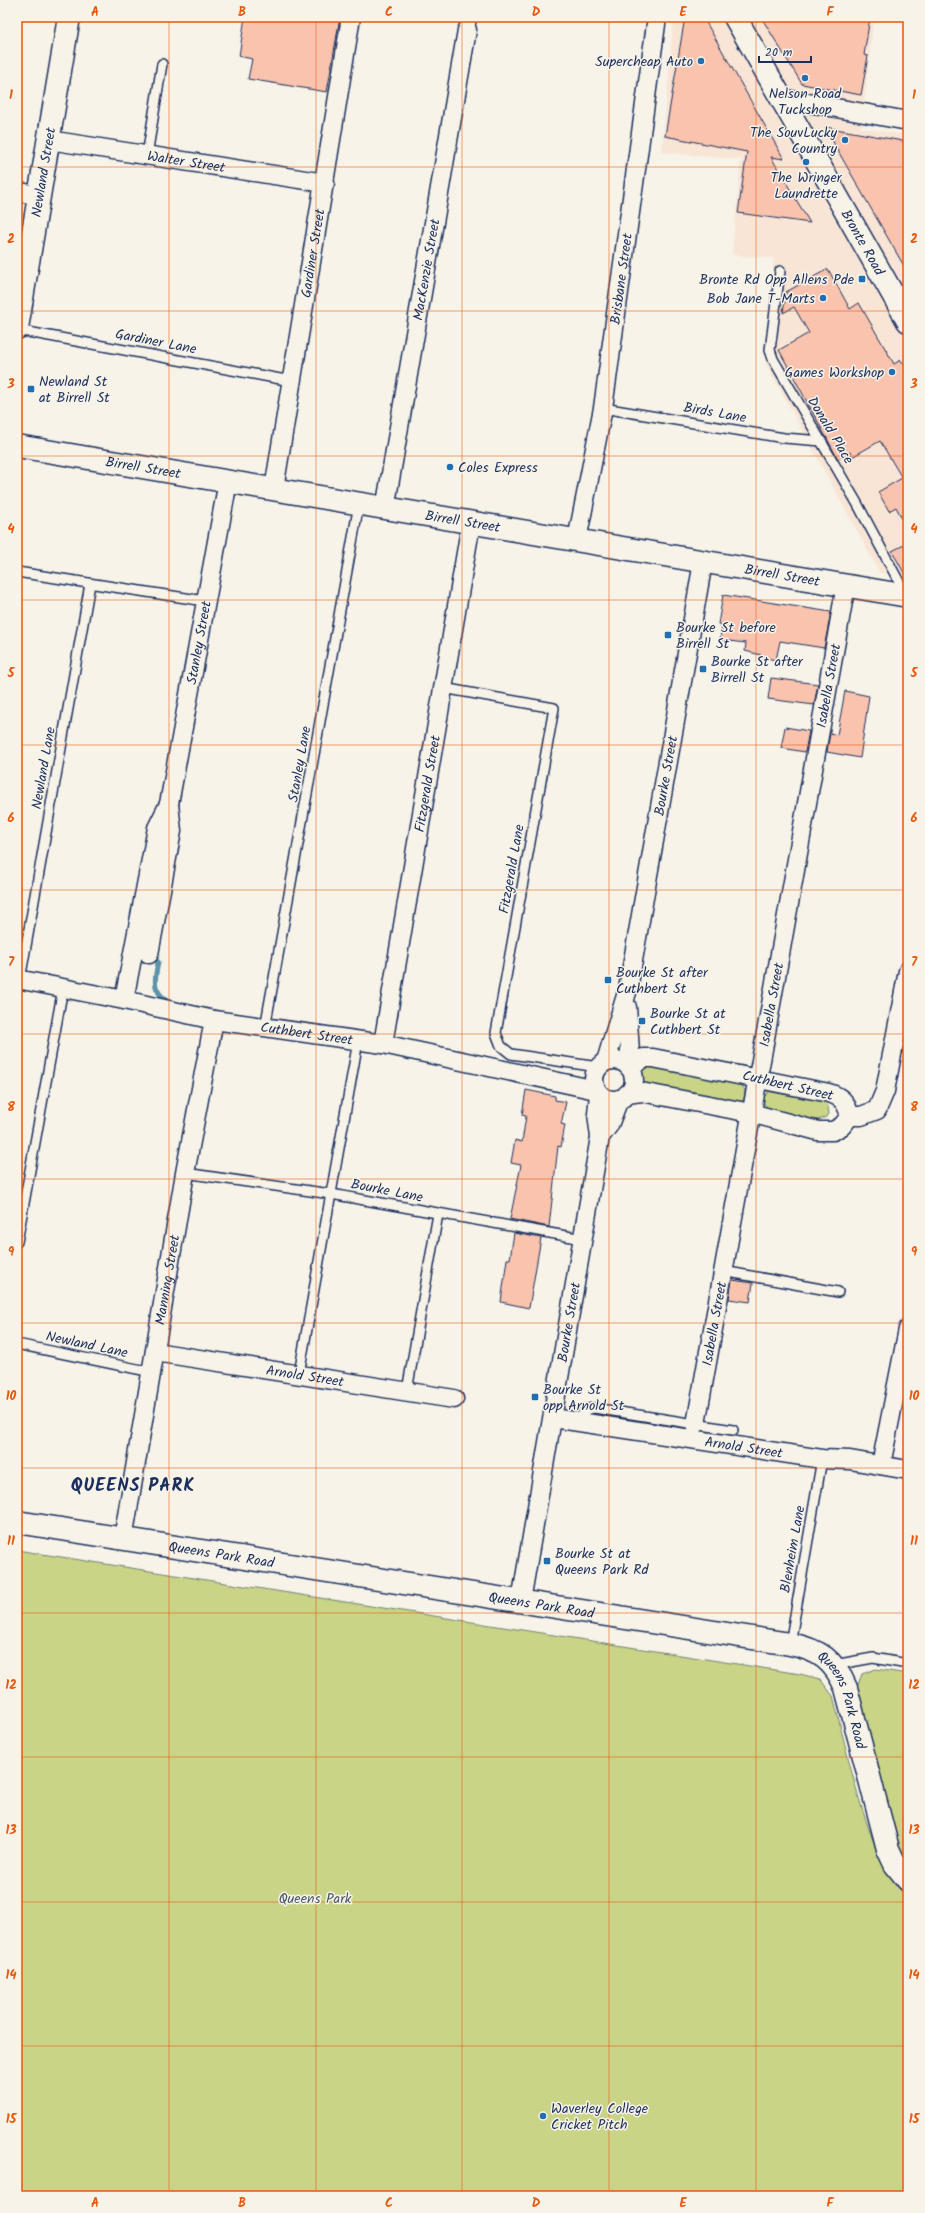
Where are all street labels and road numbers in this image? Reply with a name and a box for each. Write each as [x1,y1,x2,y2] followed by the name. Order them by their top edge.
[26,125,62,219] street label: Newland Street
[146,145,227,179] street label: Walter Street
[835,206,890,281] street label: Bronte Road
[295,207,332,299] street label: Gardiner Street
[407,217,447,322] street label: MacKenzie Street
[605,231,639,326] street label: Brisbane Street
[113,323,199,361] street label: Gardiner Lane
[801,392,859,469] street label: Donald Place
[682,397,749,429] street label: Birds Lane
[104,451,183,485] street label: Birrell Street
[423,505,502,539] street label: Birrell Street
[743,559,822,593] street label: Birrell Street
[181,599,218,686] street label: Stanley Street
[811,641,847,730] street label: Isabella Street
[282,724,318,804] street label: Stanley Lane
[26,725,62,811] street label: Newland Lane
[409,733,447,834] street label: Fitzgerald Street
[649,734,684,817] street label: Bourke Street
[493,822,531,916] street label: Fitzgerald Lane
[754,960,790,1049] street label: Isabella Street
[259,1017,355,1052] street label: Cuthbert Street
[740,1065,836,1107] street label: Cuthbert Street
[349,1173,425,1209] street label: Bourke Lane
[149,1232,186,1327] street label: Manning Street
[697,1279,733,1368] street label: Isabella Street
[552,1280,587,1364] street label: Bourke Street
[44,1326,130,1365] street label: Newland Lane
[264,1360,346,1394] street label: Arnold Street
[703,1431,785,1465] street label: Arnold Street
[775,1503,812,1594] street label: Blenheim Lane
[167,1536,277,1575] street label: Queens Park Road
[487,1587,597,1625] street label: Queens Park Road
[813,1646,872,1753] street label: Queens Park Road

